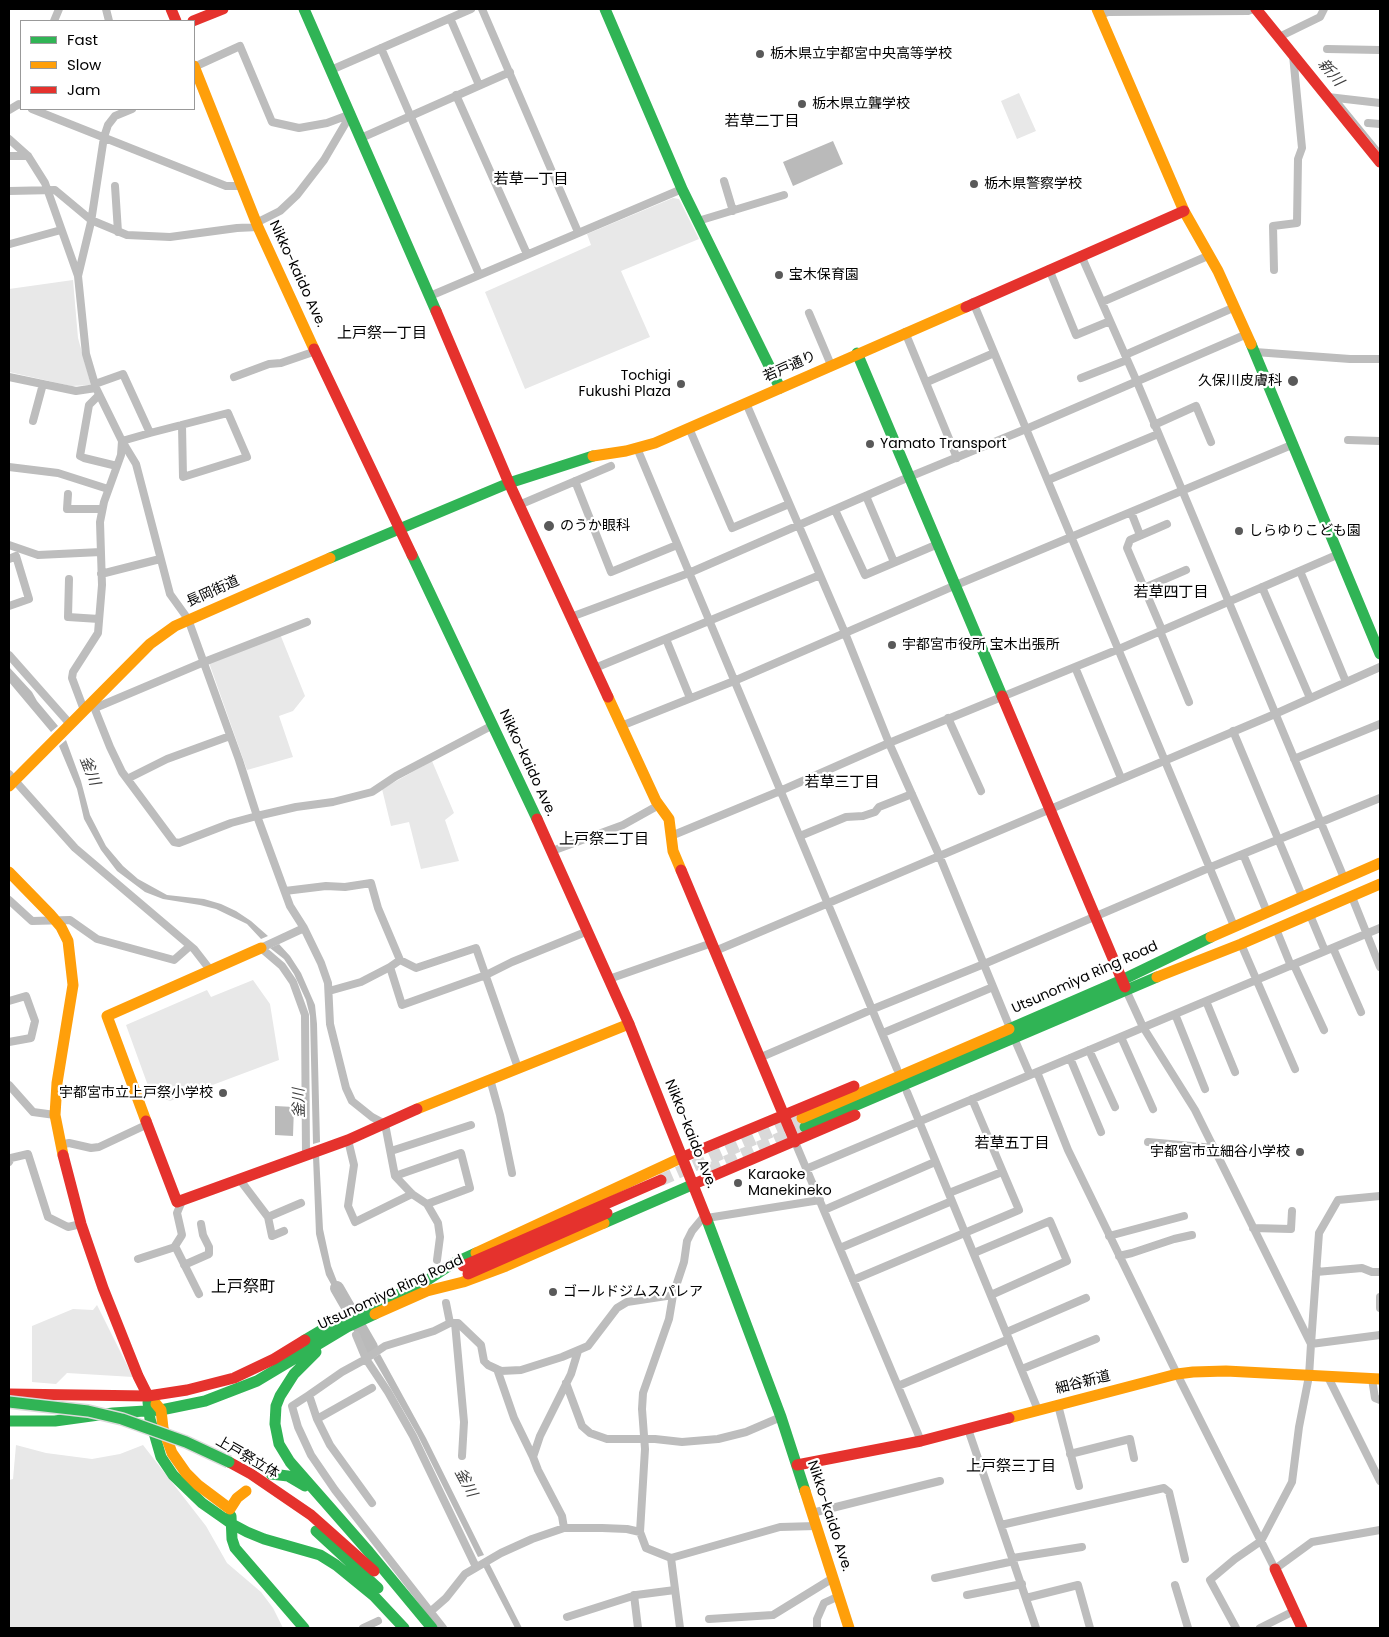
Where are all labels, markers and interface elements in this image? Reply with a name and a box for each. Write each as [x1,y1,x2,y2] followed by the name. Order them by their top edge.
[20,20,195,110] legend
[67,29,98,50] text: Fast
[770,46,952,62] place label: 栃木県立宇都宮中央高等学校
[754,48,766,60] marker: 栃木県立宇都宮中央高等学校
[67,54,101,75] text: Slow
[1313,56,1347,90] water label: 新川
[67,79,101,100] text: Jam
[812,96,910,112] place label: 栃木県立聾学校
[796,98,808,110] marker: 栃木県立聾学校
[725,113,799,131] district label: 若草二丁目
[494,171,568,189] district label: 若草一丁目
[984,176,1082,192] place label: 栃木県警察学校
[968,178,980,190] marker: 栃木県警察学校
[265,218,329,330] street label: Nikko-kaido Ave.
[789,267,859,283] place label: 宝木保育園
[773,269,785,281] marker: 宝木保育園
[337,325,427,343] district label: 上戸祭一丁目
[761,348,819,386] street label: 若戸通り
[579,368,671,401] place label: Tochigi Fukushi Plaza
[1198,373,1282,389] place label: 久保川皮膚科
[1286,374,1300,388] marker: 久保川皮膚科
[675,378,687,390] marker: Tochigi Fukushi Plaza
[880,436,1007,452] place label: Yamato Transport
[864,438,876,450] marker: Yamato Transport
[560,518,630,534] place label: のうか眼科
[542,519,556,533] marker: のうか眼科
[1249,523,1361,539] place label: しらゆりこども園
[1233,525,1245,537] marker: しらゆりこども園
[184,573,242,611] street label: 長岡街道
[1134,584,1208,602] district label: 若草四丁目
[902,637,1060,653] place label: 宇都宮市役所 宝木出張所
[886,639,898,651] marker: 宇都宮市役所 宝木出張所
[495,707,559,819] street label: Nikko-kaido Ave.
[75,754,103,788] water label: 釜川
[805,774,879,792] district label: 若草三丁目
[559,831,649,849] district label: 上戸祭二丁目
[1009,938,1161,1018] street label: Utsunomiya Ring Road
[661,1077,719,1191] street label: Nikko-kaido Ave.
[59,1085,213,1101] place label: 宇都宮市立上戸祭小学校
[217,1087,229,1099] marker: 宇都宮市立上戸祭小学校
[291,1088,309,1118] water label: 釜川
[975,1135,1049,1153] district label: 若草五丁目
[1150,1144,1290,1160] place label: 宇都宮市立細谷小学校
[1294,1146,1306,1158] marker: 宇都宮市立細谷小学校
[748,1167,832,1200] place label: Karaoke Manekineko
[732,1177,744,1189] marker: Karaoke Manekineko
[316,1252,466,1334] street label: Utsunomiya Ring Road
[211,1278,275,1298] district label: 上戸祭町
[563,1284,703,1300] place label: ゴールドジムスパレア
[547,1286,559,1298] marker: ゴールドジムスパレア
[1054,1368,1112,1398] street label: 細谷新道
[212,1433,282,1483] street label: 上戸祭立体
[803,1458,855,1574] street label: Nikko-kaido Ave.
[966,1458,1056,1476] district label: 上戸祭三丁目
[450,1466,480,1500] water label: 釜川

